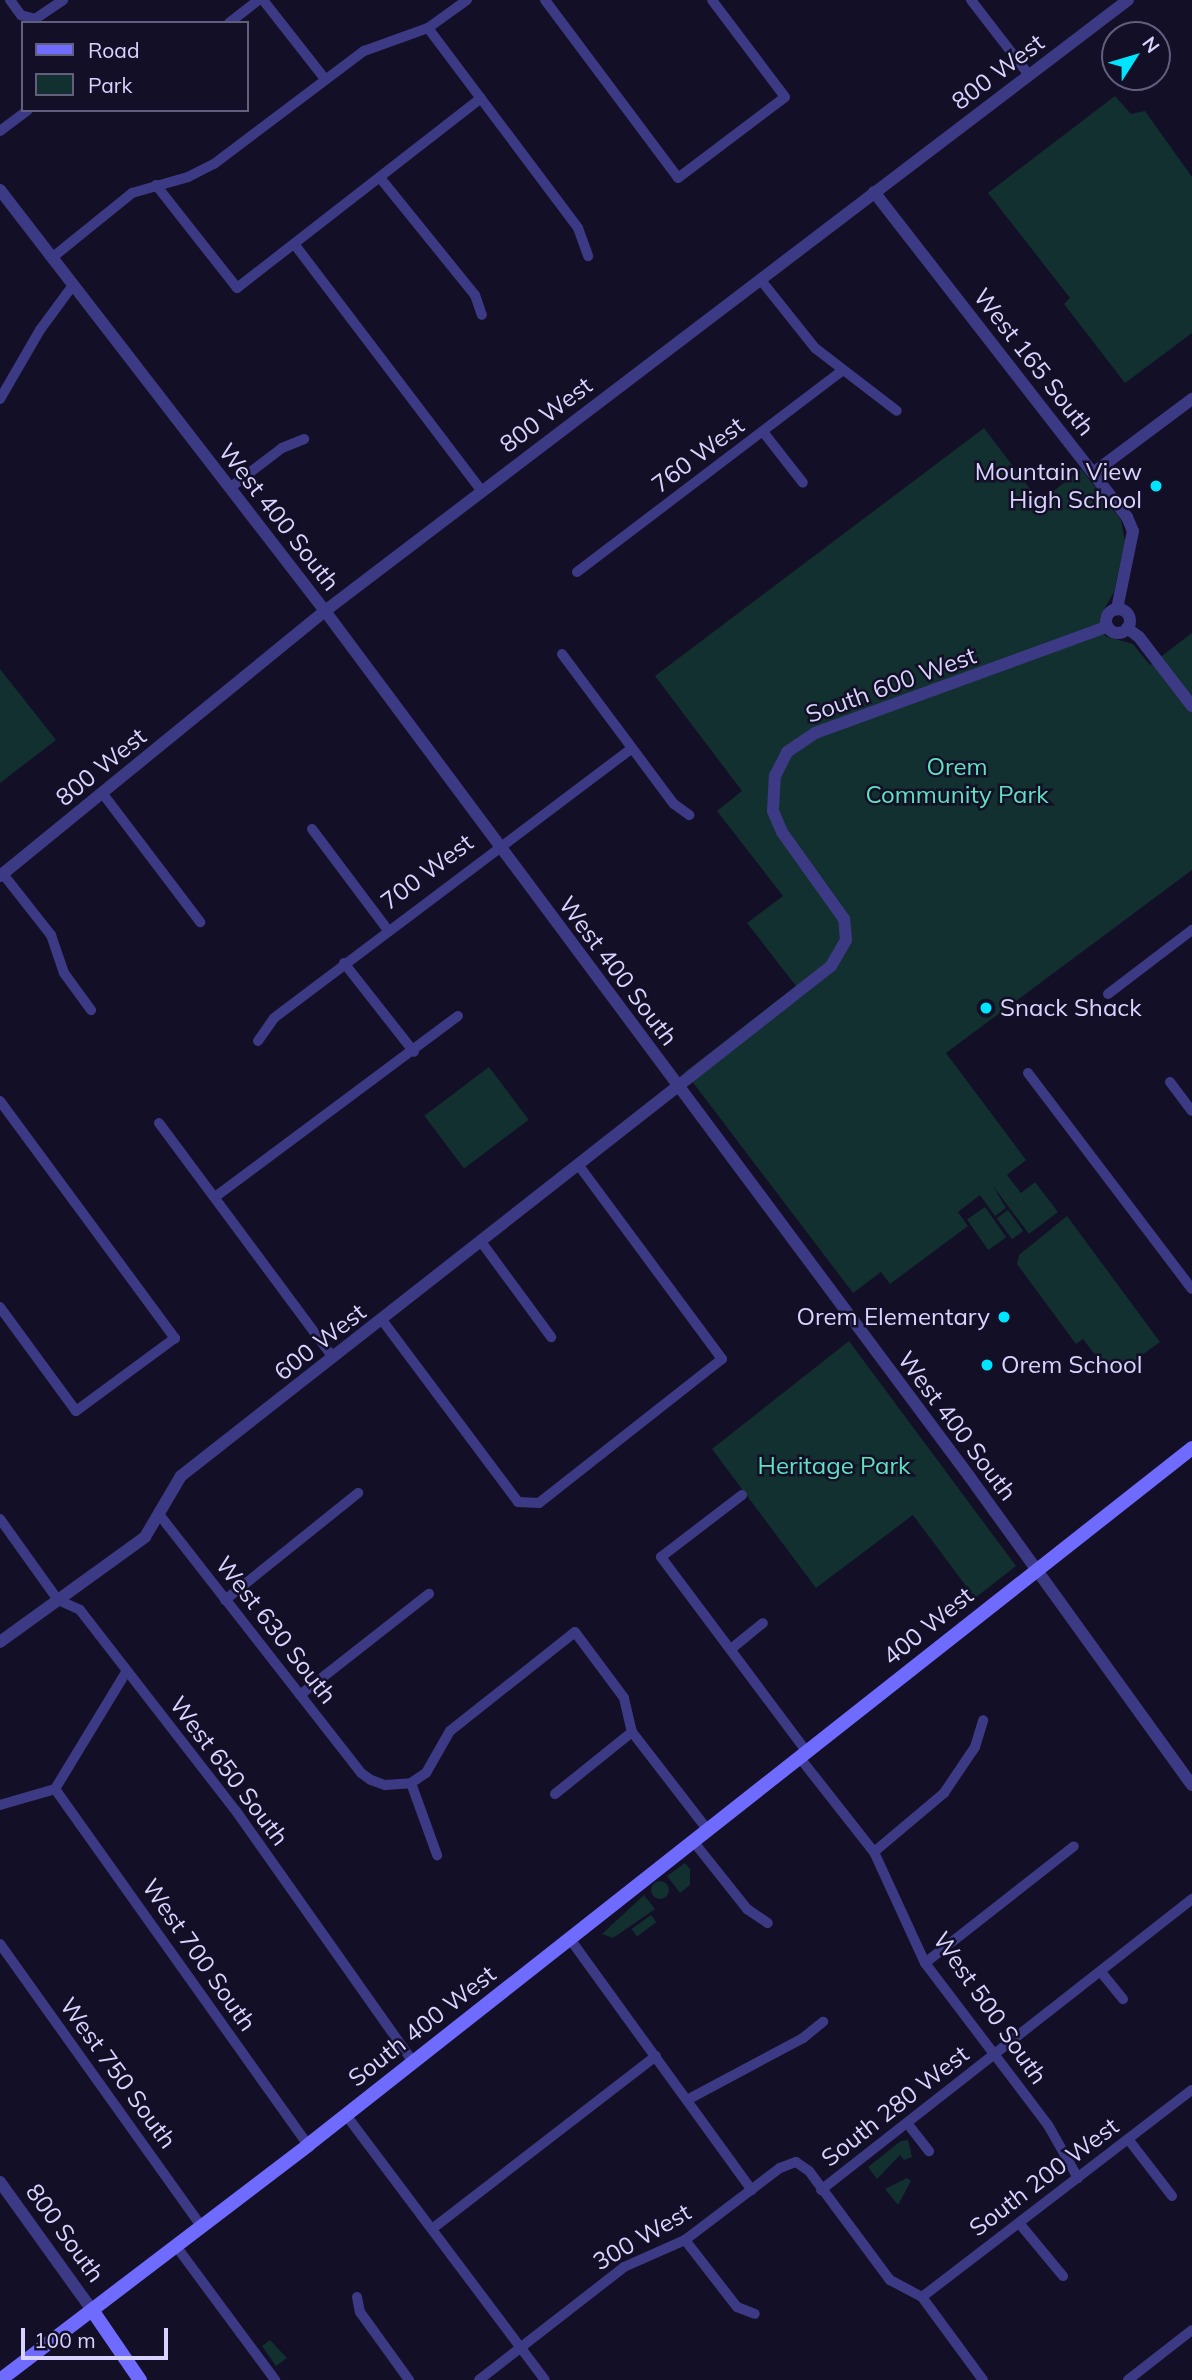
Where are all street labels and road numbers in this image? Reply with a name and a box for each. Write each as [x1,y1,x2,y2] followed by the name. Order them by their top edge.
[946,28,1050,116] street label: 800 West
[967,283,1101,441] street label: West 165 South
[494,371,598,459] street label: 800 West
[646,411,750,499] street label: 760 West
[212,438,346,596] street label: West 400 South
[802,641,980,729] street label: South 600 West
[50,722,152,812] street label: 800 West
[375,828,479,916] street label: 700 West
[553,891,683,1051] street label: West 400 South
[269,1297,371,1387] street label: 600 West
[892,1346,1022,1506] street label: West 400 South
[209,1551,343,1709] street label: West 630 South
[877,1581,979,1671] street label: 400 West
[164,1691,294,1851] street label: West 650 South
[136,1873,262,2037] street label: West 700 South
[927,1926,1053,2090] street label: West 500 South
[343,1959,501,2093] street label: South 400 West
[54,1992,182,2154] street label: West 750 South
[816,2039,974,2173] street label: South 280 West
[964,2112,1124,2242] street label: South 200 West
[20,2178,110,2288] street label: 800 South
[588,2198,696,2276] street label: 300 West

